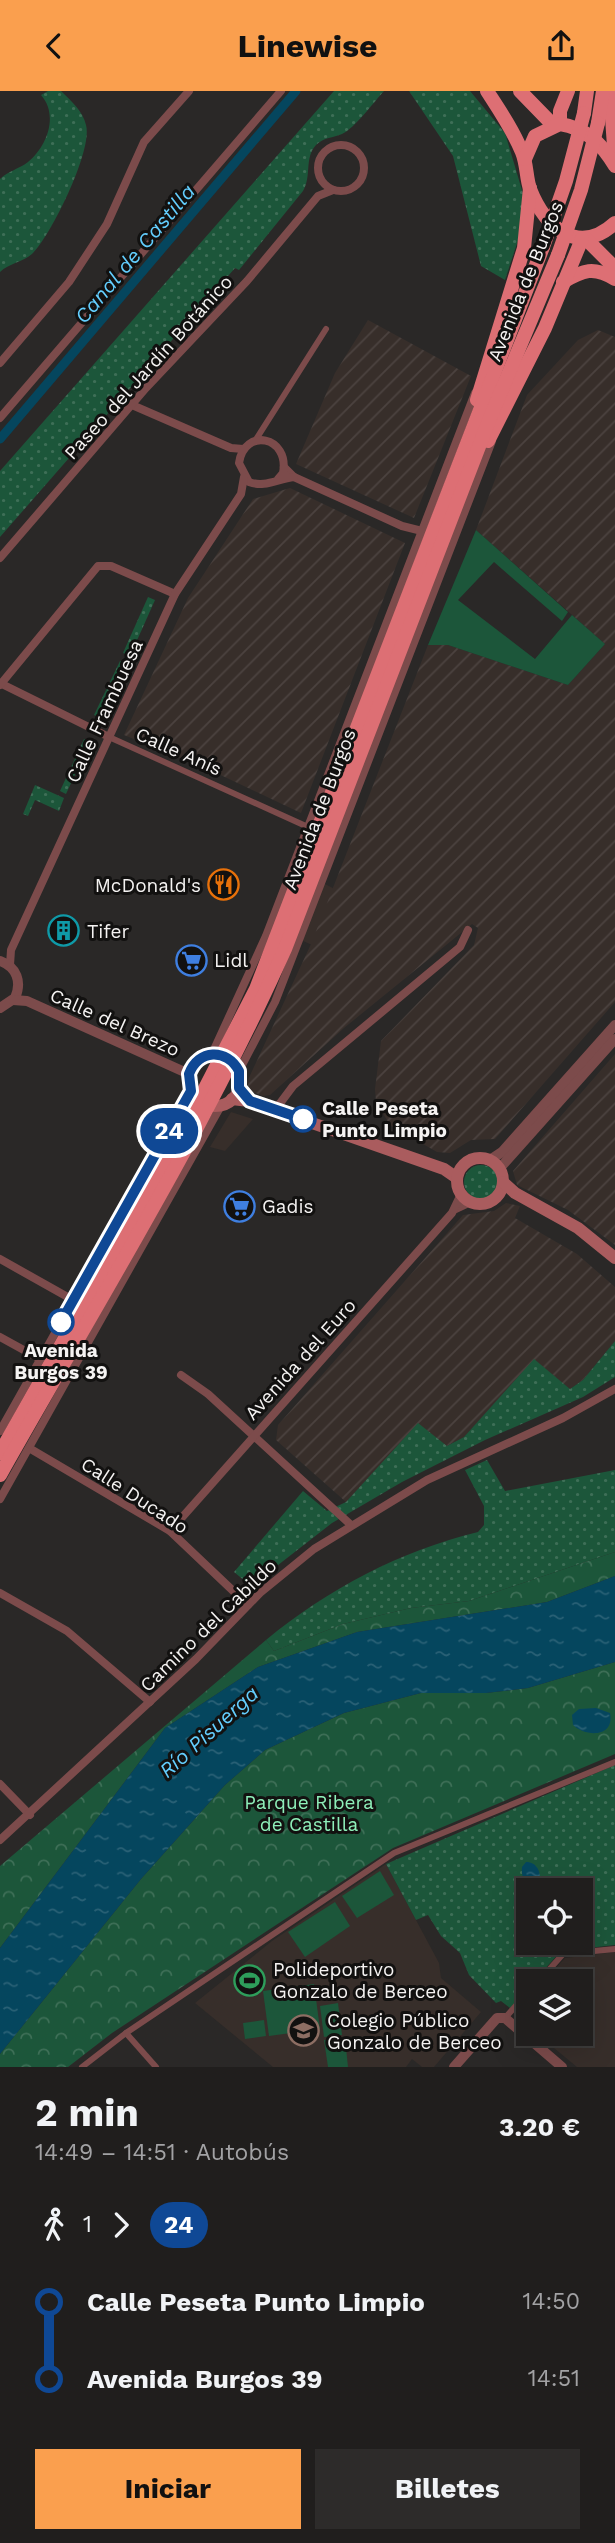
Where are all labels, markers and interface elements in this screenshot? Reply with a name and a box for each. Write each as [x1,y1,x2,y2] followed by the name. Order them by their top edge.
[35,27,73,65] icon: back
[237,27,378,65] text: Linewise
[542,27,580,65] icon: share
[69,179,200,328] water label: Canal de Castilla
[483,198,568,365] street label: Avenida de Burgos
[59,270,237,464] street label: Paseo del Jardín Botánico
[61,636,148,786] street label: Calle Frambuesa
[132,722,225,781] street label: Calle Anís
[278,725,361,893] street label: Avenida de Burgos
[207,868,241,902] restaurant icon: McDonald's
[95,874,201,897] place label: McDonald's
[47,914,81,948] building icon: Tifer
[87,920,129,943] place label: Tifer
[174,943,208,977] supermarket icon: Lidl
[214,949,248,972] place label: Lidl
[46,984,183,1061] street label: Calle del Brezo
[322,1097,447,1142] place label: Calle Peseta Punto Limpio
[290,1106,316,1132] marker: Calle Peseta Punto Limpio
[138,1108,200,1154] line badge: 24
[154,1117,184,1145] text: 24
[222,1189,256,1223] supermarket icon: Gadis
[262,1195,314,1218] place label: Gadis
[240,1294,361,1425] street label: Avenida del Euro
[48,1309,74,1335] marker: Avenida Burgos 39
[14,1339,108,1384] place label: Avenida Burgos 39
[77,1452,193,1539] street label: Calle Ducado
[135,1554,281,1696] street label: Camino del Cabildo
[154,1680,264,1783] water label: Río Pisuerga
[244,1791,374,1836] park label: Parque Ribera de Castilla
[516,1878,593,2046] map controls
[516,1878,593,1955] button: locate
[273,1958,448,2003] place label: Polideportivo Gonzalo de Berceo
[233,1963,267,1997] sports icon: Polideportivo Gonzalo de Berceo
[516,1969,593,2046] button: layers
[327,2009,502,2054] place label: Colegio Público Gonzalo de Berceo
[287,2014,321,2048] school or university icon: Colegio Público Gonzalo de Berceo
[35,2091,139,2135] text: 2 min
[499,2112,580,2142] text: 3.20 €
[35,2139,289,2166] text: 14:49 – 14:51 · Autobús
[35,2206,73,2244] icon: walk
[102,2206,140,2244] icon: forward
[83,2211,92,2238] text: 1
[164,2211,194,2239] text: 24
[87,2287,425,2317] text: Calle Peseta Punto Limpio
[522,2288,580,2315] text: 14:50
[87,2364,323,2394] text: Avenida Burgos 39
[528,2365,580,2392] text: 14:51
[35,2449,301,2529] button: Iniciar
[315,2449,580,2529] button: Billetes

